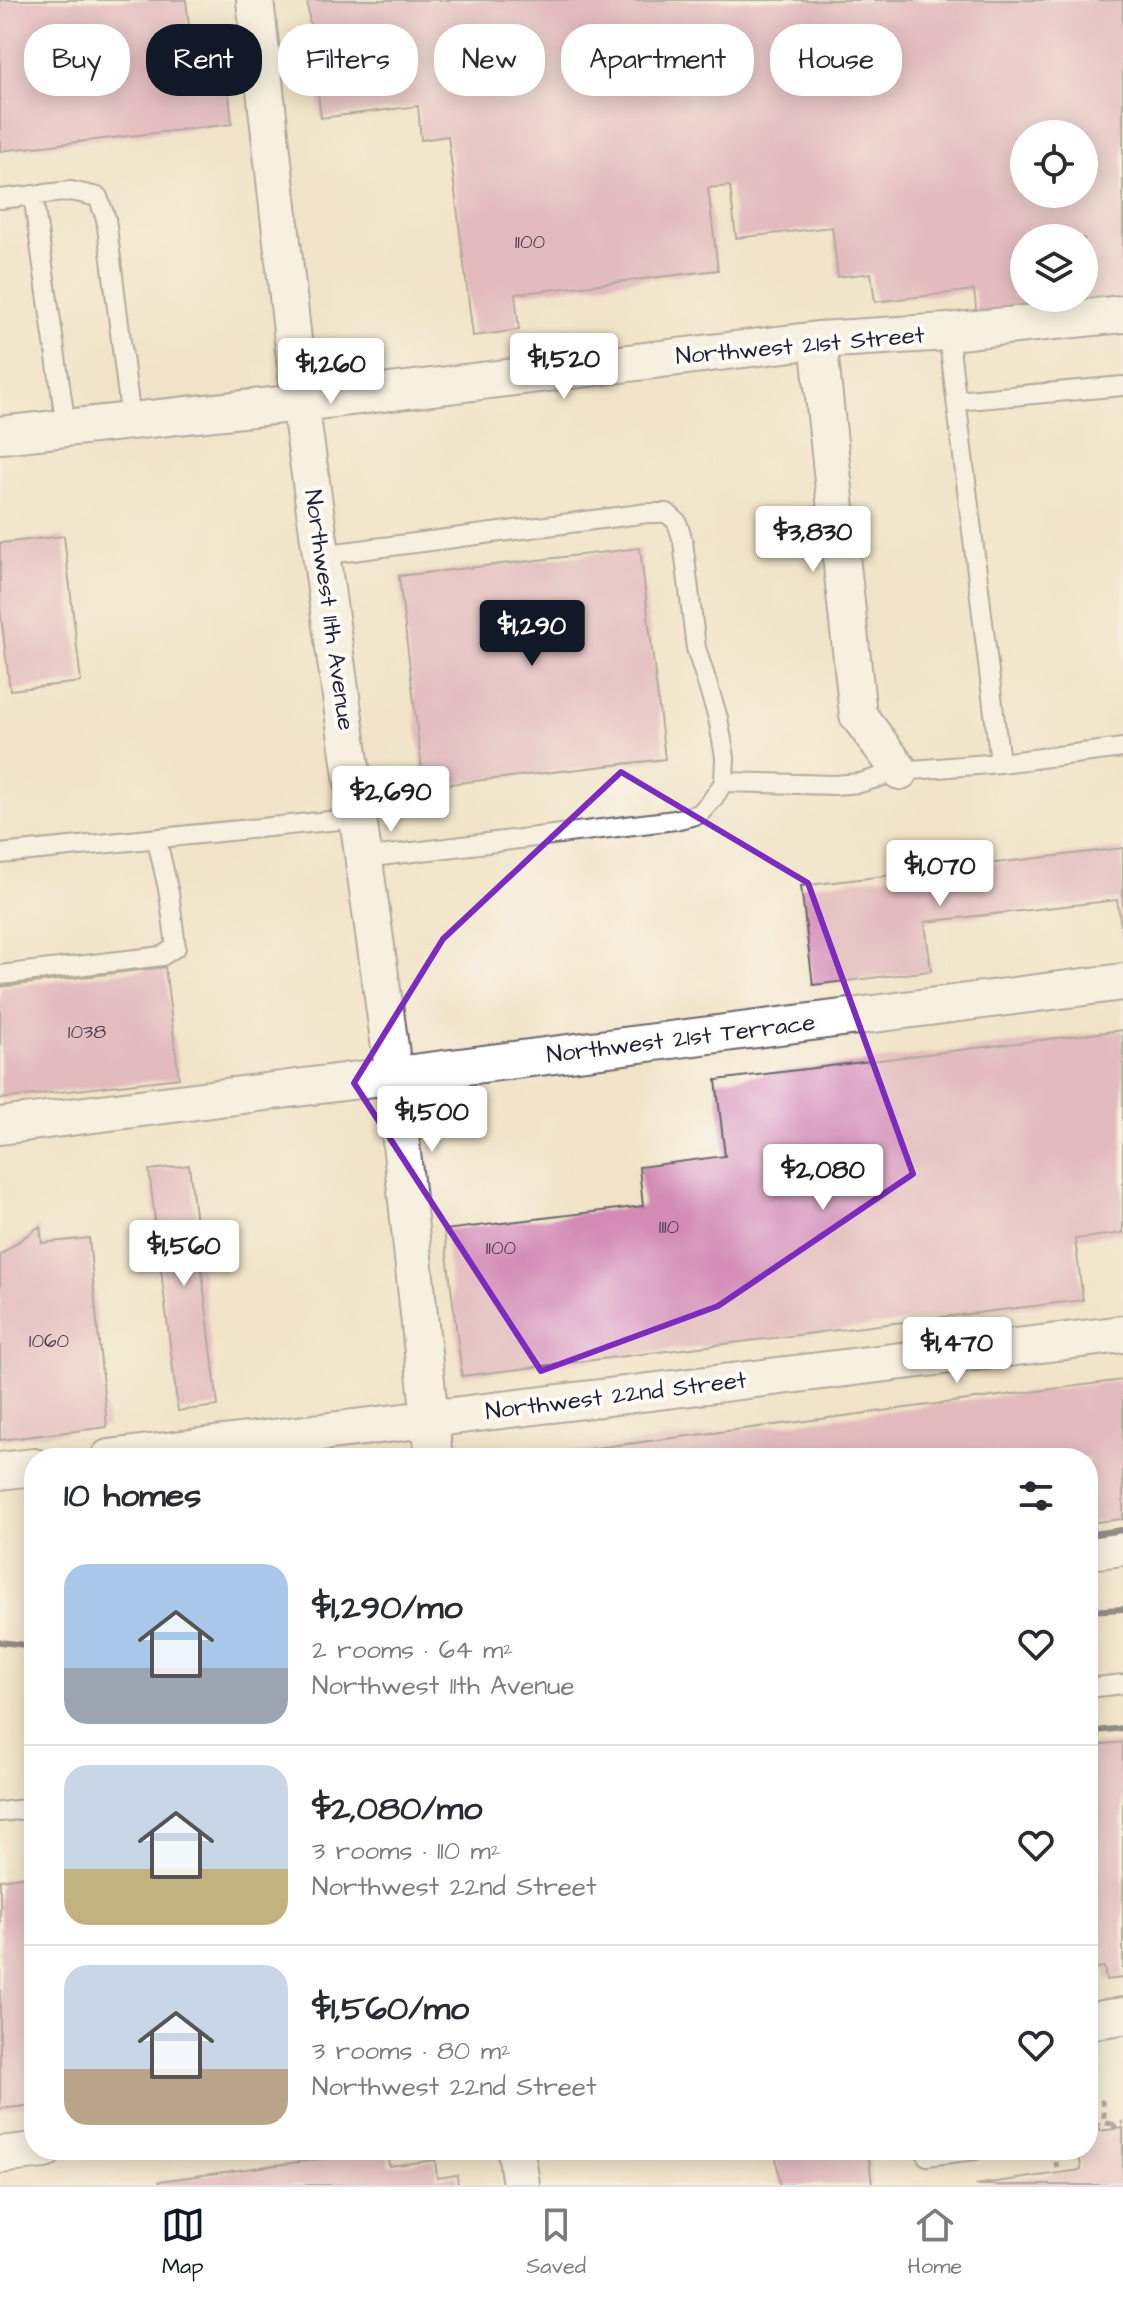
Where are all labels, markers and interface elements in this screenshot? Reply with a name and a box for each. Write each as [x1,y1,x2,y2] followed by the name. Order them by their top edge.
[24,24,130,96] chip: Buy
[146,24,262,96] chip: Rent
[278,24,418,96] chip: Filters
[434,24,545,96] chip: New
[561,24,754,96] chip: Apartment
[770,24,902,96] chip: House
[1010,120,1098,312] map controls
[1010,120,1098,208] button: locate
[1010,224,1098,312] button: layers
[515,228,546,256] house number: 1100
[674,318,926,374] street label: Northwest 21st Street
[499,333,629,401] pin: $1,520
[266,338,396,406] pin: $1,260
[528,341,600,377] text: $1,520
[296,346,366,382] text: $1,260
[295,488,363,732] street label: Northwest 11th Avenue
[748,506,878,574] pin: $3,830
[774,514,852,550] text: $3,830
[467,600,597,668] pin: $1,290
[498,608,566,644] text: $1,290
[326,766,456,834] pin: $2,690
[350,774,432,810] text: $2,690
[875,840,1005,908] pin: $1,070
[904,848,976,884] text: $1,070
[545,1006,817,1072] street label: Northwest 21st Terrace
[68,1018,106,1046] house number: 1038
[367,1086,497,1154] pin: $1,500
[395,1094,469,1130] text: $1,500
[758,1144,888,1212] pin: $2,080
[781,1152,865,1188] text: $2,080
[659,1213,680,1241] house number: 1110
[119,1220,249,1288] pin: $1,560
[147,1228,221,1264] text: $1,560
[486,1234,517,1262] house number: 1100
[892,1317,1022,1385] pin: $1,470
[921,1325,993,1361] text: $1,470
[29,1327,70,1355] house number: 1060
[484,1363,749,1429] street label: Northwest 22nd Street
[64,1472,201,1520] text: 10 homes
[1014,1474,1058,1518] icon: filters
[312,1584,463,1632] text: $1,290/mo
[128,1596,224,1692] icon: home
[1014,1622,1058,1666] icon: heart
[312,1632,513,1668] text: 2 rooms · 64 m²
[312,1668,575,1704] text: Northwest 11th Avenue
[312,1785,482,1833] text: $2,080/mo
[128,1797,224,1893] icon: home
[1014,1823,1058,1867] icon: heart
[312,1833,500,1869] text: 3 rooms · 110 m²
[312,1869,596,1905] text: Northwest 22nd Street
[312,1985,469,2033] text: $1,560/mo
[128,1997,224,2093] icon: home
[1014,2023,1058,2067] icon: heart
[312,2033,511,2069] text: 3 rooms · 80 m²
[312,2069,596,2105] text: Northwest 22nd Street
[161,2203,205,2282] tab: Map
[526,2203,586,2282] tab: Saved
[908,2203,962,2282] tab: Home

